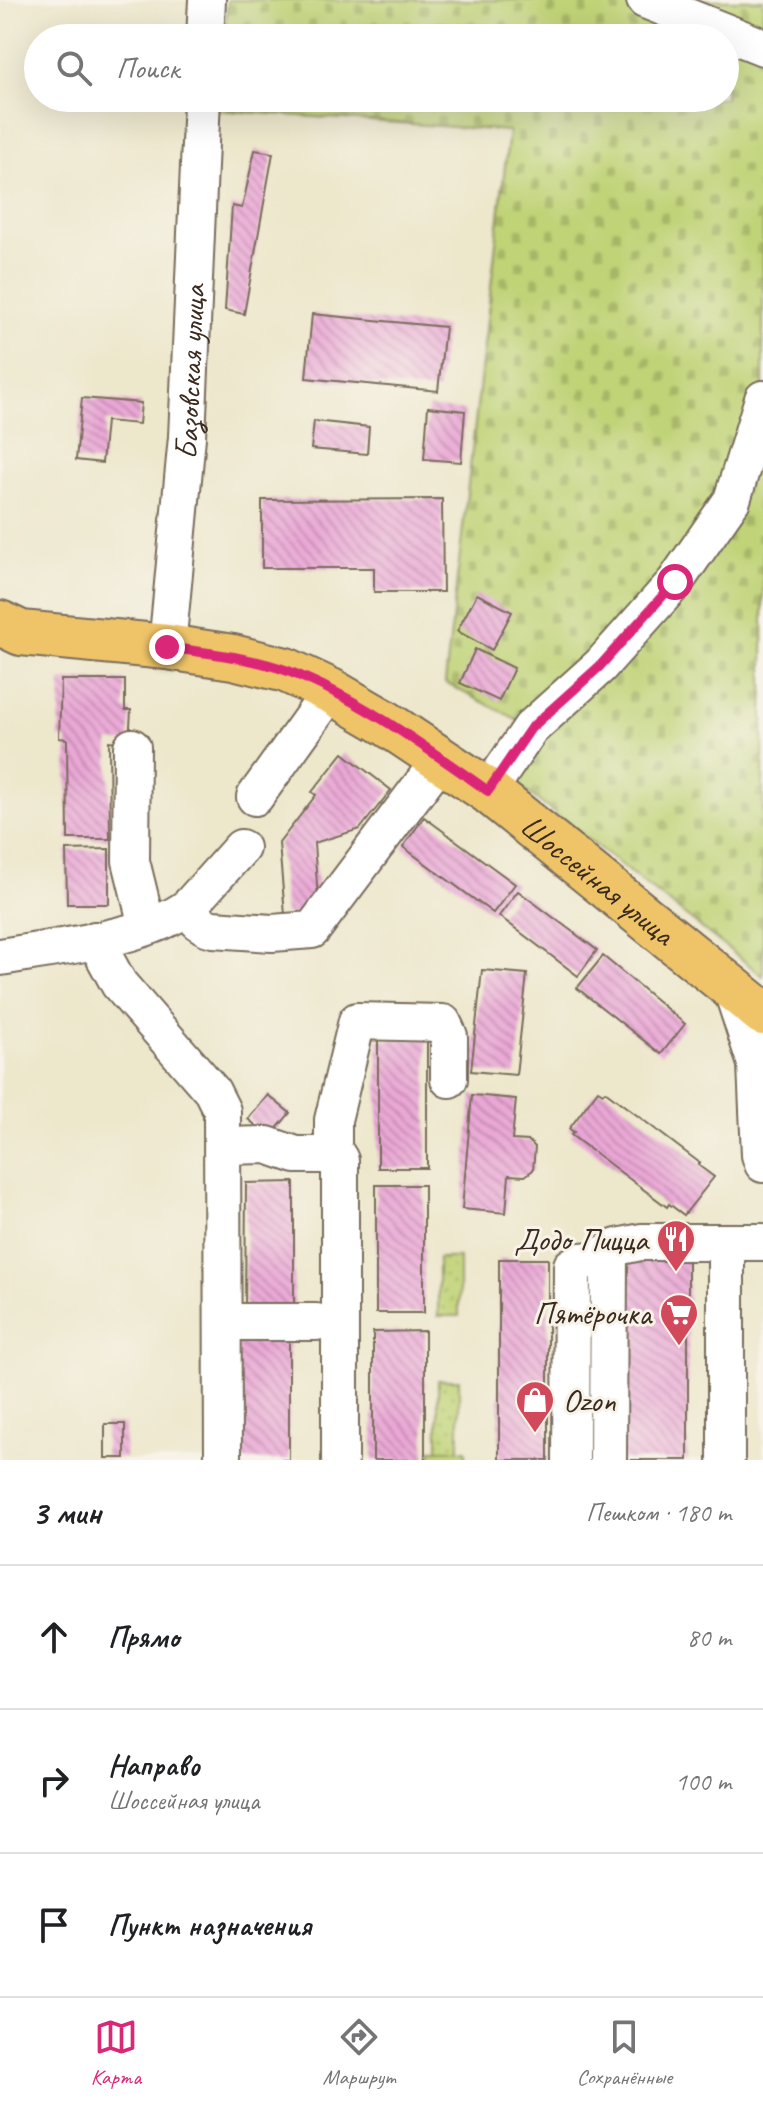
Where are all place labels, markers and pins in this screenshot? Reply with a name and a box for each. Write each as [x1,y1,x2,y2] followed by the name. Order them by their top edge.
[655,1218,697,1273] restaurant icon: Додо Пицца
[514,1219,650,1260] place label: Додо Пицца
[658,1292,700,1347] supermarket icon: Пятёрочка
[534,1293,653,1334] place label: Пятёрочка
[514,1379,556,1434] shop icon: Ozon
[563,1380,616,1421] place label: Ozon

